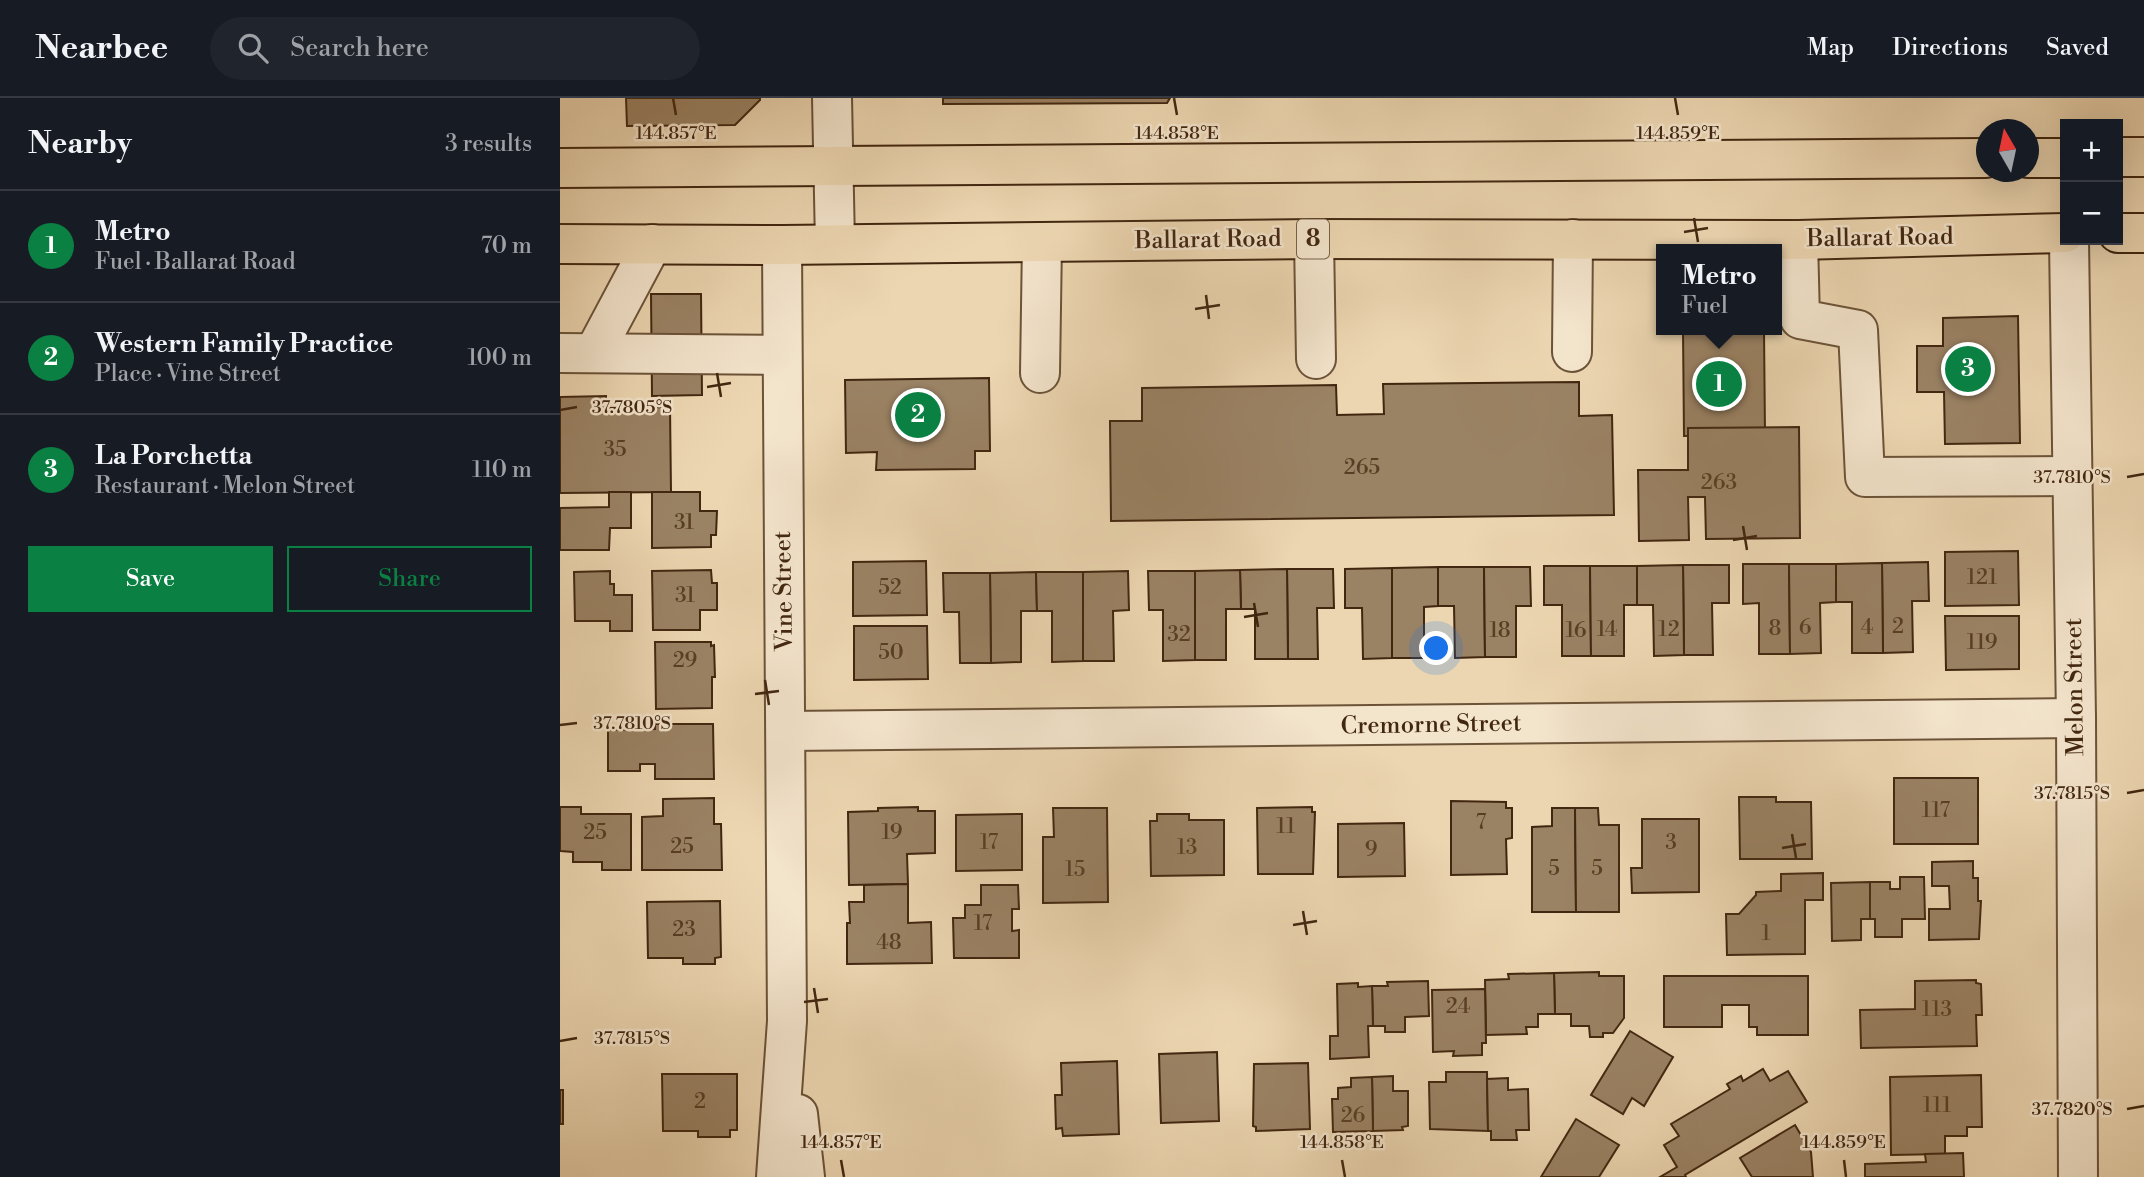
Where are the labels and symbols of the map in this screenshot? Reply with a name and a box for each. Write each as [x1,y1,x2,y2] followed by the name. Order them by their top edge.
[1976,119,2039,182] north arrow
[635,122,717,145] text: 144.857°E
[1135,122,1219,145] text: 144.858°E
[1636,122,1720,145] text: 144.859°E
[1297,220,1329,258] road number: 8
[1805,222,1954,254] street label: Ballarat Road
[1133,224,1282,256] street label: Ballarat Road
[1945,343,1991,395] pin: 3
[1696,358,1742,410] pin: 1
[895,389,941,441] pin: 2
[592,396,672,419] text: 37.7805°S
[603,437,627,463] house number: 35
[1344,455,1380,481] house number: 265
[2033,466,2111,489] text: 37.7810°S
[1701,470,1737,496] house number: 263
[674,510,694,536] house number: 31
[768,530,800,652] street label: Vine Street
[1967,565,1997,591] house number: 121
[878,575,902,601] house number: 52
[675,583,695,609] house number: 31
[1892,614,1904,640] house number: 2
[1799,615,1812,641] house number: 6
[1861,615,1873,641] house number: 4
[1769,616,1781,642] house number: 8
[1597,617,1617,643] house number: 14
[1658,617,1680,643] house number: 12
[2059,617,2091,756] street label: Melon Street
[1489,618,1511,644] house number: 18
[1565,618,1587,644] house number: 16
[1167,622,1191,648] house number: 32
[1967,630,1997,656] house number: 119
[1419,631,1453,665] your location
[878,640,904,666] house number: 50
[673,648,697,674] house number: 29
[1340,708,1522,742] street label: Cremorne Street
[593,712,671,735] text: 37.7810°S
[2034,782,2110,805] text: 37.7815°S
[1922,798,1951,824] house number: 117
[1476,810,1487,836] house number: 7
[1277,814,1295,840] house number: 11
[583,820,607,846] house number: 25
[881,820,903,846] house number: 19
[980,830,999,856] house number: 17
[1665,830,1677,856] house number: 3
[670,834,694,860] house number: 25
[1177,835,1197,861] house number: 13
[1365,837,1377,863] house number: 9
[1548,856,1560,882] house number: 5
[1591,856,1603,882] house number: 5
[1065,857,1085,883] house number: 15
[974,911,993,937] house number: 17
[672,917,696,943] house number: 23
[1761,921,1771,947] house number: 1
[876,930,902,956] house number: 48
[1446,994,1470,1020] house number: 24
[1922,997,1952,1023] house number: 113
[594,1027,670,1050] text: 37.7815°S
[694,1089,706,1115] house number: 2
[1923,1093,1951,1119] house number: 111
[2031,1098,2113,1121] text: 37.7820°S
[1341,1103,1366,1129] house number: 26
[800,1131,882,1154] text: 144.857°E
[1300,1131,1384,1154] text: 144.858°E
[1802,1131,1886,1154] text: 144.859°E

